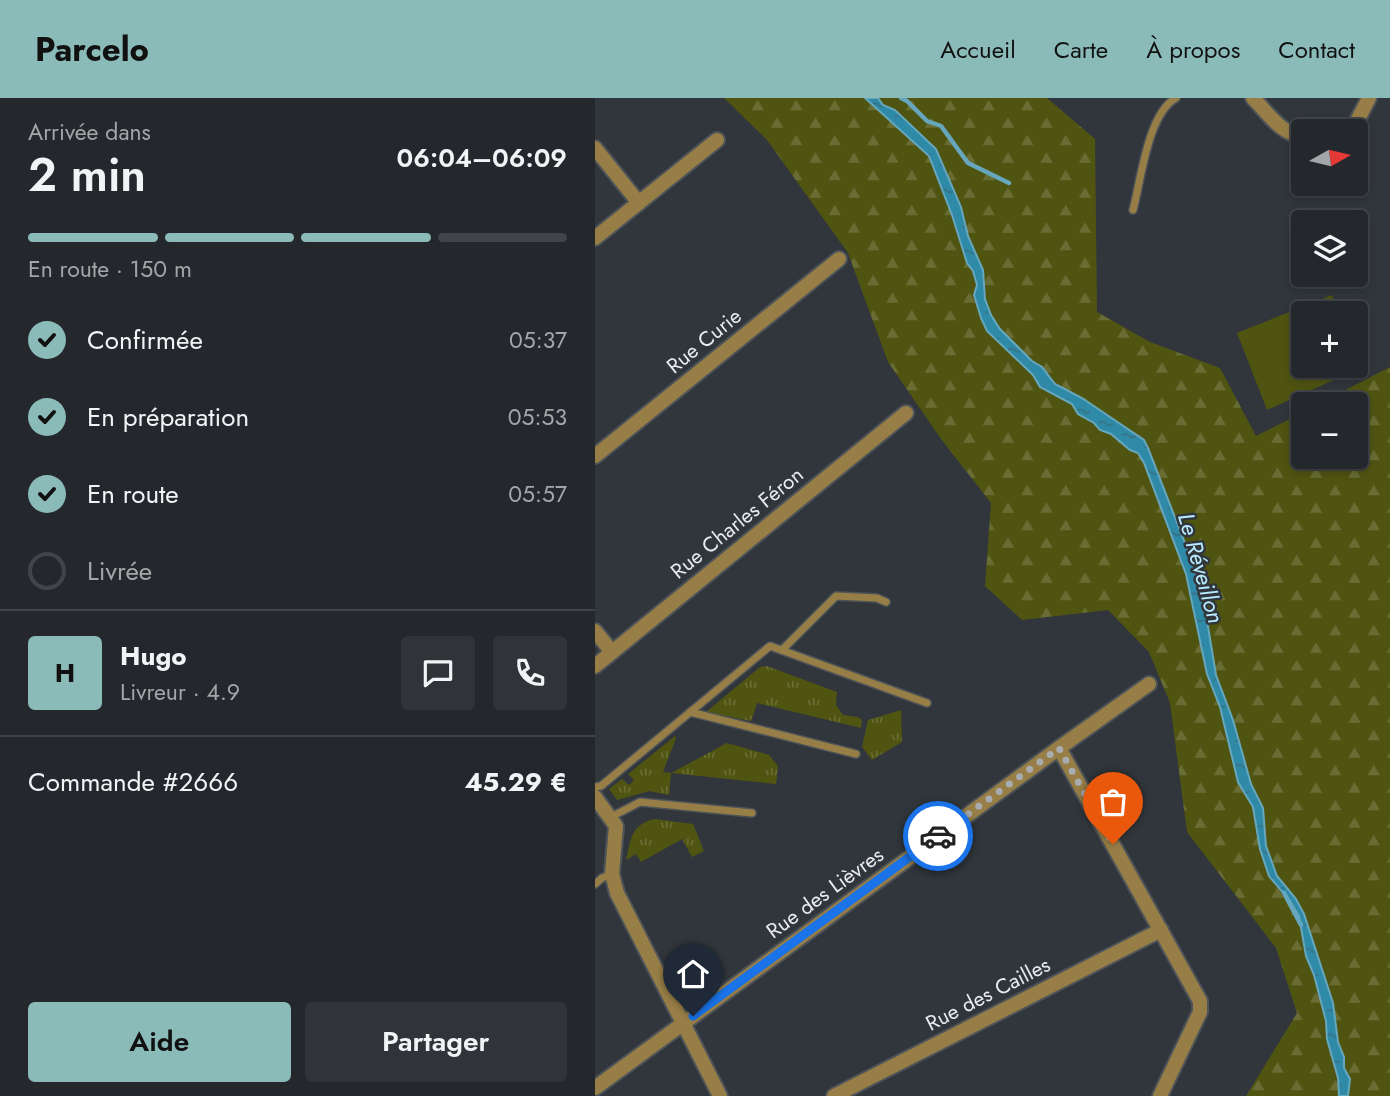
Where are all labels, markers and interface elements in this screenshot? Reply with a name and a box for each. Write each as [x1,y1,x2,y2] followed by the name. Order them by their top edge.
[35,26,149,73] text: Parcelo
[940,32,1016,67] text: Accueil
[1054,32,1108,67] text: Carte
[1146,32,1240,67] text: À propos
[1278,32,1355,67] text: Contact
[28,115,151,149] text: Arrivée dans
[1291,119,1369,196] north arrow
[1291,119,1368,469] map controls
[397,139,567,177] text: 06:04–06:09
[28,142,146,208] text: 2 min
[1291,210,1368,287] button: layers
[28,252,192,286] text: En route · 150 m
[660,301,748,381] street label: Rue Curie
[1291,301,1368,378] button: +
[28,321,66,359] icon: check
[87,321,203,359] text: Confirmée
[509,323,567,357] text: 05:37
[1291,392,1368,469] button: −
[28,398,66,436] icon: check
[87,398,249,436] text: En préparation
[508,400,567,434] text: 05:53
[664,460,810,586] street label: Rue Charles Féron
[28,475,66,513] icon: check
[87,475,179,513] text: En route
[508,477,567,511] text: 05:57
[1169,509,1233,627] water label: Le Réveillon
[87,552,152,590] text: Livrée
[401,636,475,710] button: chat
[493,636,567,710] button: phone
[120,637,187,675] text: Hugo
[55,654,75,692] text: H
[120,675,240,709] text: Livreur · 4.9
[28,763,238,801] text: Commande #2666
[464,763,567,801] text: 45.29 €
[1083,772,1143,844] pin
[1094,783,1132,821] icon: bag
[903,801,973,871] courier
[919,817,957,855] icon: car
[760,840,890,946] street label: Rue des Lièvres
[663,944,723,1016] pin
[920,950,1056,1038] street label: Rue des Cailles
[674,955,712,993] icon: home
[28,1002,291,1082] button: Aide
[305,1002,567,1082] button: Partager

